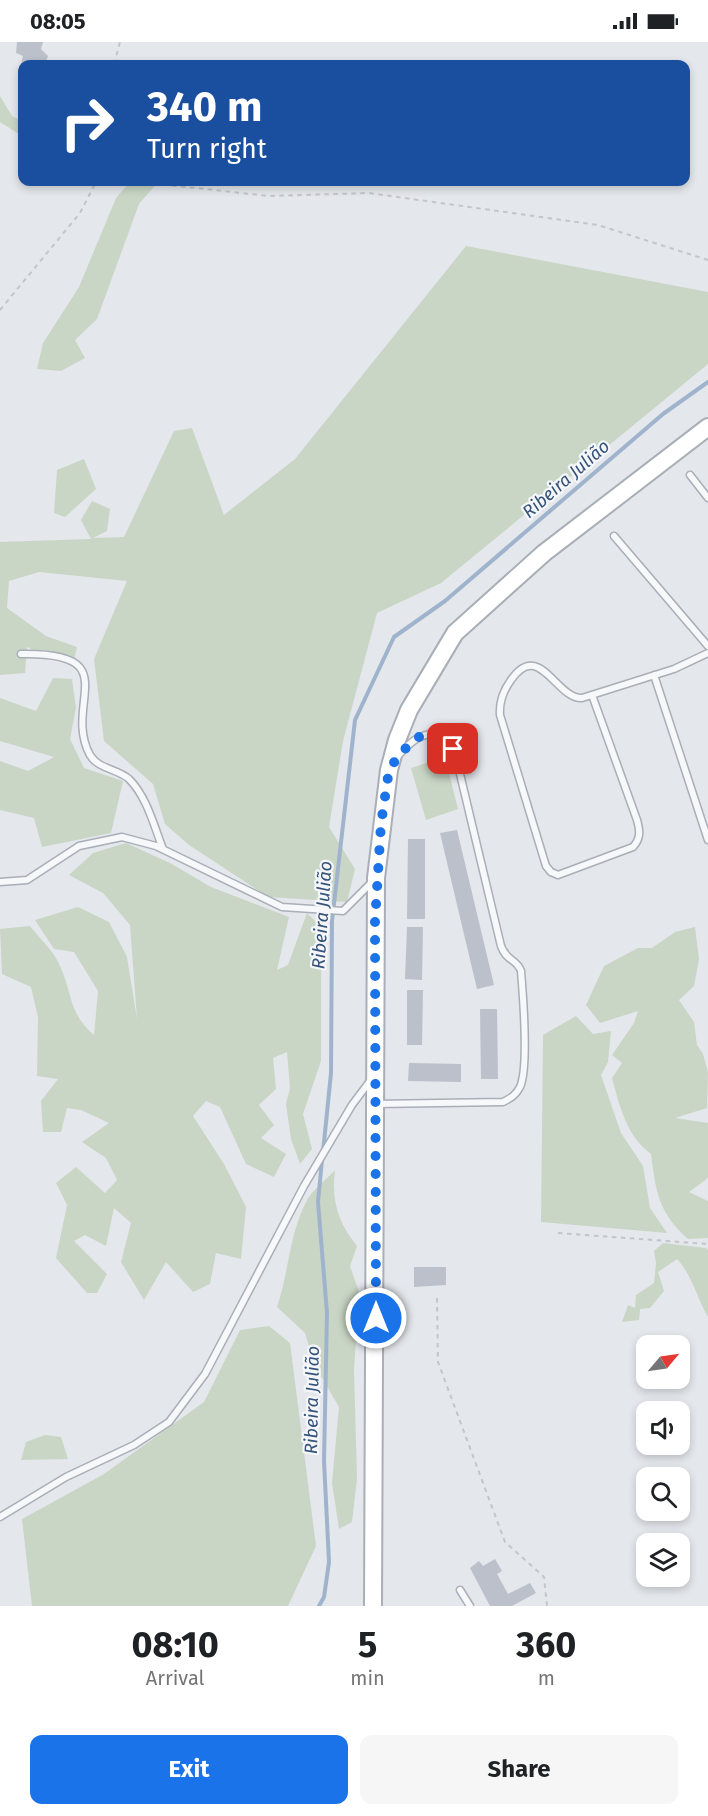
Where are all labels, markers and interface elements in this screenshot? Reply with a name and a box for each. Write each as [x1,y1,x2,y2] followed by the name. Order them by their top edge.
[30,8,86,35] text: 08:05
[147,82,263,132] text: 340 m
[48,84,126,162] icon: right
[147,133,267,165] text: Turn right
[518,435,614,523] water label: Ribeira Julião
[427,723,478,774] pin
[436,732,469,765] icon: arrive
[307,860,337,970] water label: Ribeira Julião
[344,1286,408,1350] position arrow
[636,1335,690,1389] north arrow
[636,1335,690,1587] map controls
[300,1346,324,1454] water label: Ribeira Julião
[636,1401,690,1455] button: sound
[636,1467,690,1521] button: search
[636,1533,690,1587] button: layers
[132,1623,219,1667] text: 08:10
[358,1623,377,1667] text: 5
[516,1623,576,1667] text: 360
[146,1666,204,1690] text: Arrival
[350,1666,385,1690] text: min
[538,1666,555,1690] text: m
[30,1735,348,1804] button: Exit
[360,1735,678,1804] button: Share

